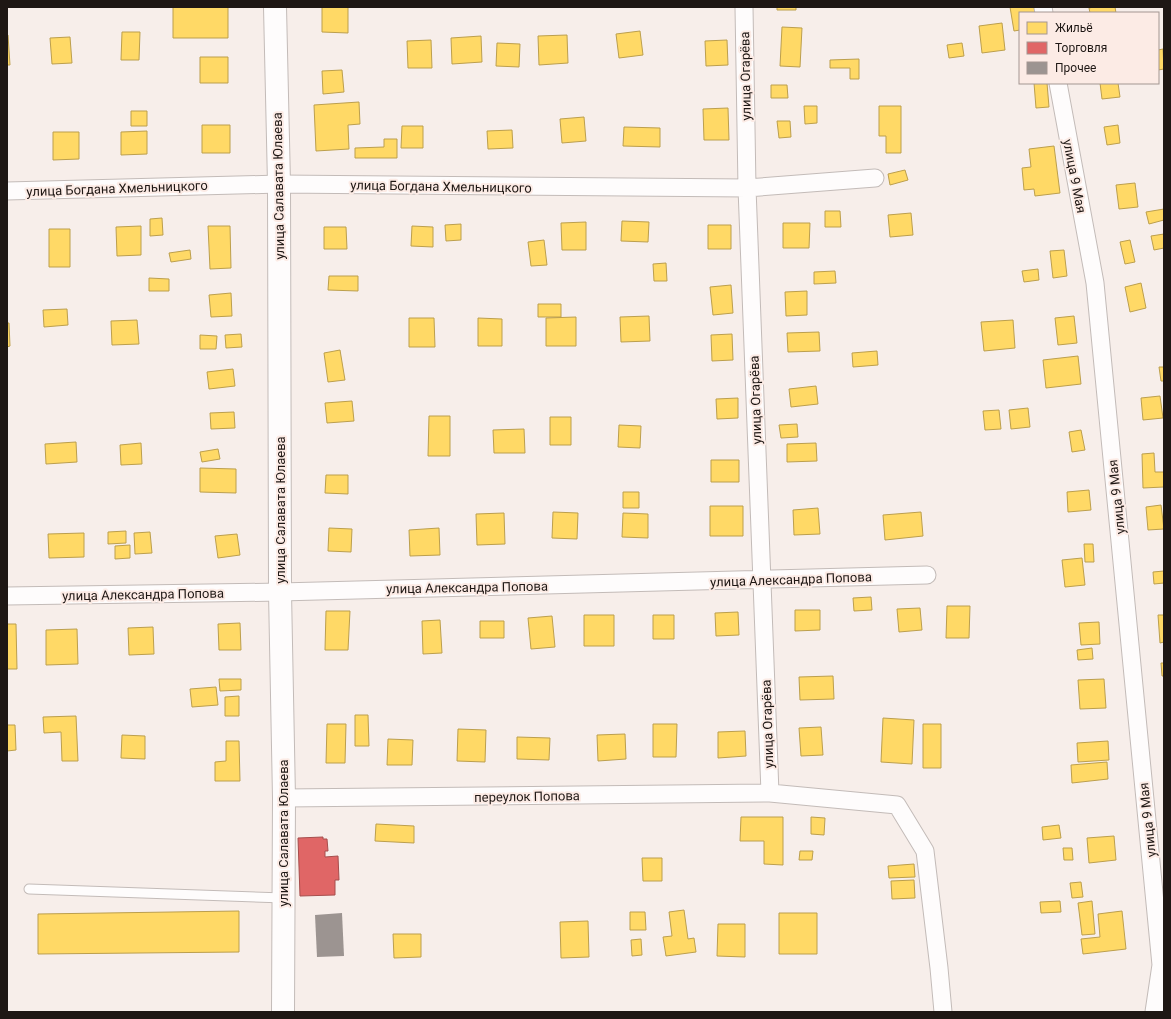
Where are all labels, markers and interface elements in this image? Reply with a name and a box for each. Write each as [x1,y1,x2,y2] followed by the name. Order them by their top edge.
[1019,12,1159,84] legend
[1055,21,1093,35] text: Жильё
[737,31,754,121] street label: улица Огарёва
[1055,41,1107,55] text: Торговля
[1055,61,1096,75] text: Прочее
[270,112,287,260] street label: улица Салавата Юлаева
[1060,138,1089,214] street label: улица 9 Мая
[350,177,532,196] street label: улица Богдана Хмельницкого
[26,178,208,199] street label: улица Богдана Хмельницкого
[746,355,765,445] street label: улица Огарёва
[273,436,288,584] street label: улица Салавата Юлаева
[1105,459,1128,535] street label: улица 9 Мая
[710,569,872,590] street label: улица Александра Попова
[386,579,548,596] street label: улица Александра Попова
[62,586,224,603] street label: улица Александра Попова
[758,679,777,769] street label: улица Огарёва
[276,759,291,907] street label: улица Салавата Юлаева
[1136,782,1159,858] street label: улица 9 Мая
[474,788,580,805] street label: переулок Попова

